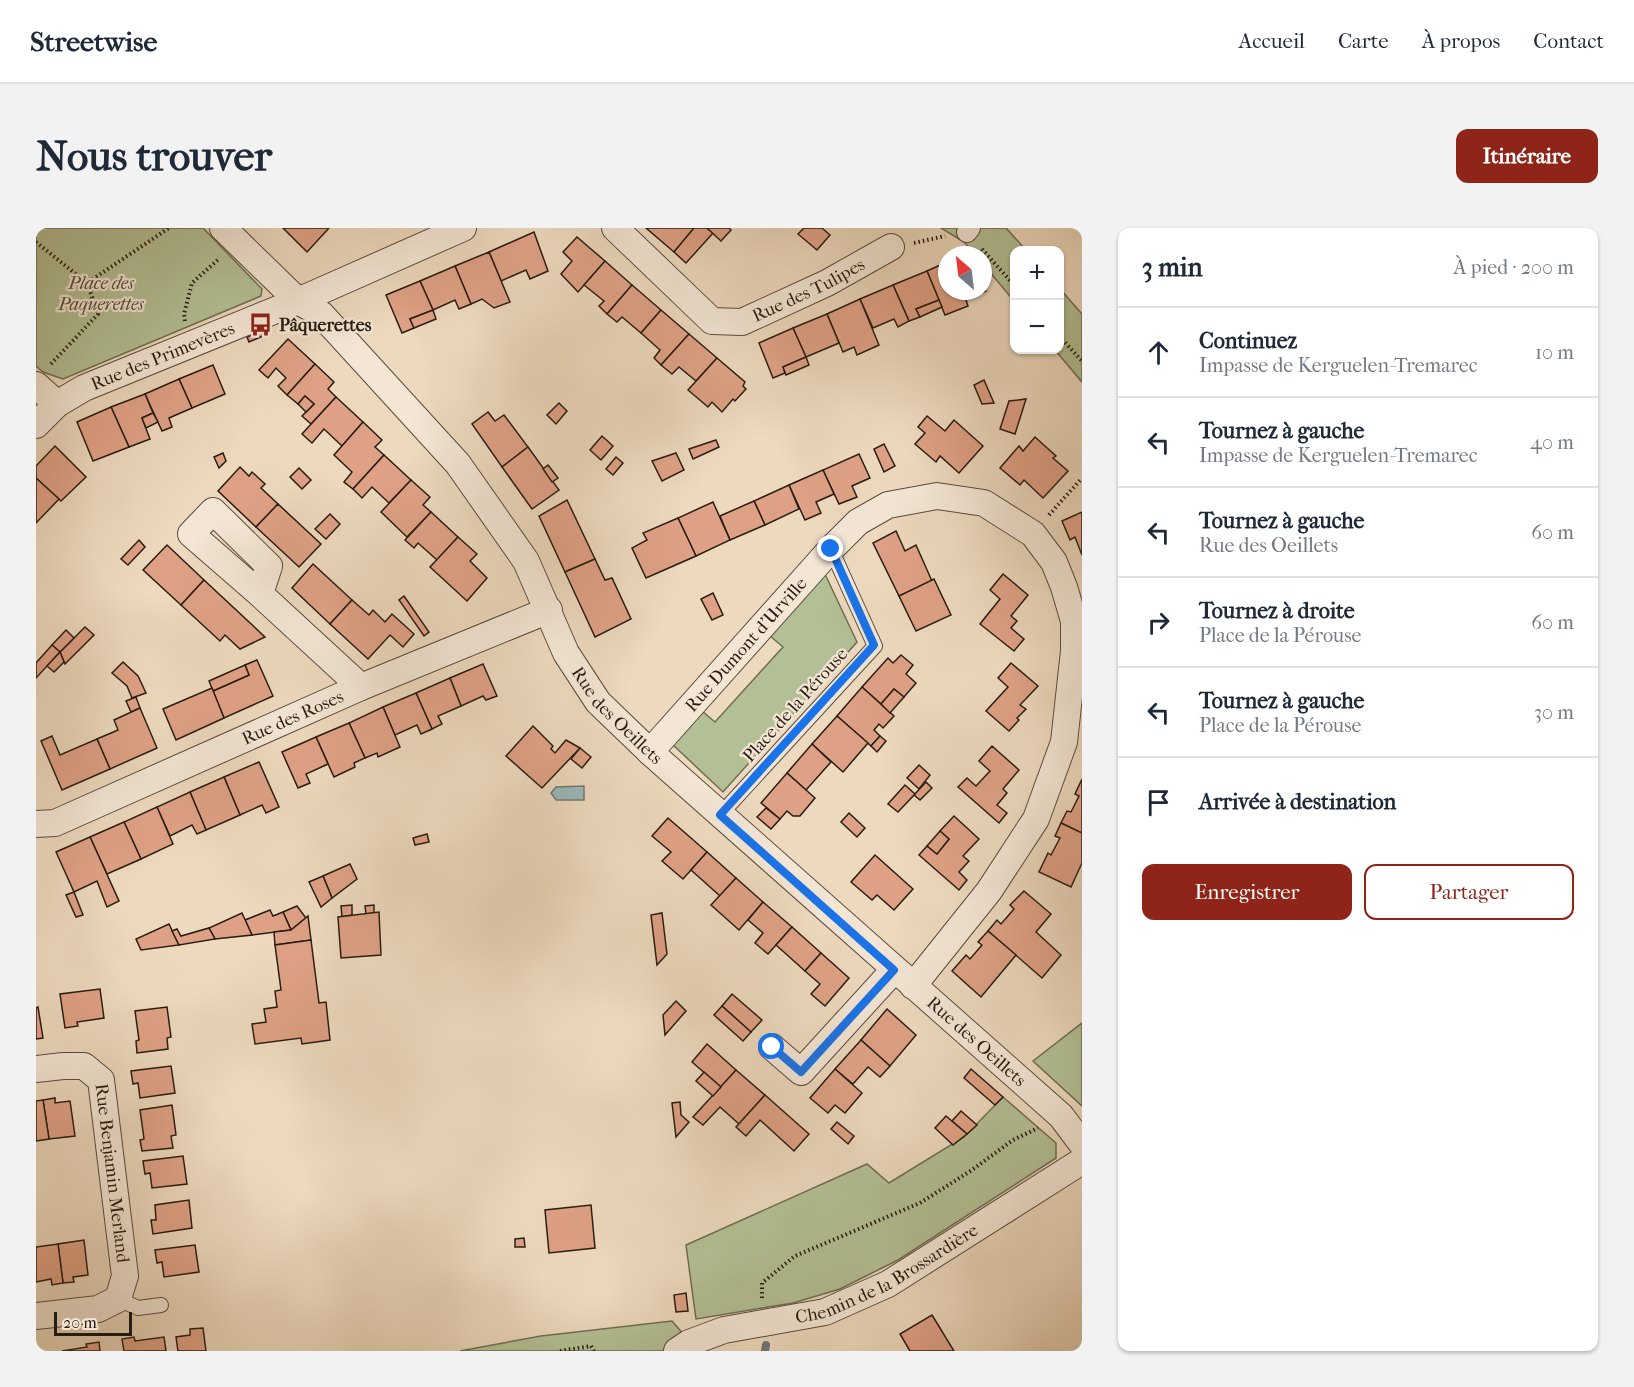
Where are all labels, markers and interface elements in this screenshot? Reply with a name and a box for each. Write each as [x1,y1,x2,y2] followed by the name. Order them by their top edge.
[30,25,157,58] text: Streetwise
[1239,29,1305,53] text: Accueil
[1338,29,1389,53] text: Carte
[1422,29,1500,53] text: À propos
[1533,29,1604,53] text: Contact
[1456,129,1598,183] button: Itinéraire
[36,132,272,181] text: Nous trouver
[938,246,992,300] north arrow
[1010,246,1064,354] map controls
[1010,246,1064,300] button: +
[1142,252,1203,283] text: 3 min
[749,254,869,327] street label: Rue des Tulipes
[1454,256,1574,279] text: À pied · 200 m
[57,273,144,315] park label: Place des Paquerettes
[1010,300,1064,354] button: −
[248,312,274,338] bus stop icon: Pâquerettes
[279,315,372,336] place label: Pâquerettes
[88,318,238,395] street label: Rue des Primevères
[1199,328,1297,354] text: Continuez
[1142,336,1175,369] icon: ahead
[1535,341,1574,364] text: 10 m
[1199,354,1478,377] text: Impasse de Kerguelen-Tremarec
[1199,418,1364,444] text: Tournez à gauche
[1142,426,1175,459] icon: left
[1530,431,1574,454] text: 40 m
[1199,444,1478,467] text: Impasse de Kerguelen-Tremarec
[1199,508,1364,534] text: Tournez à gauche
[1142,516,1175,549] icon: left
[1531,521,1574,544] text: 60 m
[1199,534,1338,557] text: Rue des Oeillets
[817,535,843,561] route end
[681,573,812,716] street label: Rue Dumont d'Urville
[1199,598,1355,624] text: Tournez à droite
[1142,606,1175,639] icon: right
[1531,611,1574,634] text: 60 m
[1199,624,1361,647] text: Place de la Pérouse
[739,644,852,767] street label: Place de la Pérouse
[567,663,667,769] street label: Rue des Oeillets
[239,686,347,750] street label: Rue des Roses
[1199,688,1364,714] text: Tournez à gauche
[1142,696,1175,729] icon: left
[1534,701,1574,724] text: 30 m
[1199,714,1361,737] text: Place de la Pérouse
[1142,786,1175,819] icon: arrive
[1199,789,1396,815] text: Arrivée à destination
[1142,864,1352,920] button: Enregistrer
[1364,864,1574,920] button: Partager
[922,992,1030,1091] street label: Rue des Oeillets
[758,1033,784,1059] route start
[91,1082,133,1264] street label: Rue Benjamin Merland
[794,1220,982,1328] street label: Chemin de la Brossardière
[54,1309,132,1336] scale bar
[63,1313,97,1332] text: 20 m

